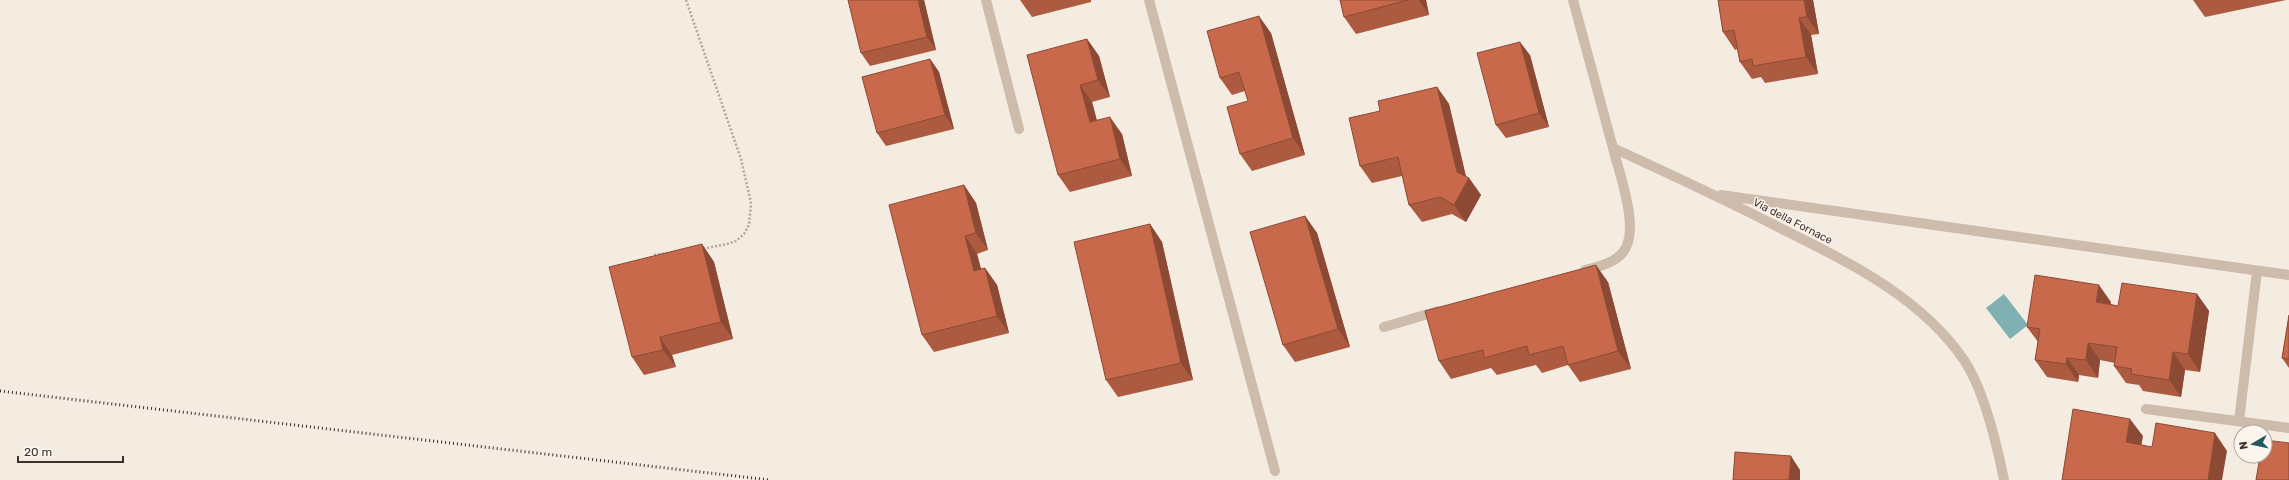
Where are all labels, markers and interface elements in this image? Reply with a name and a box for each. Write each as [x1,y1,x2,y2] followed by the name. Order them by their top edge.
[1751,196,1835,247] street label: Via della Fornace
[2233,424,2273,464] north arrow
[18,438,123,464] scale bar
[2237,440,2251,450] text: N
[24,445,52,459] text: 20 m

